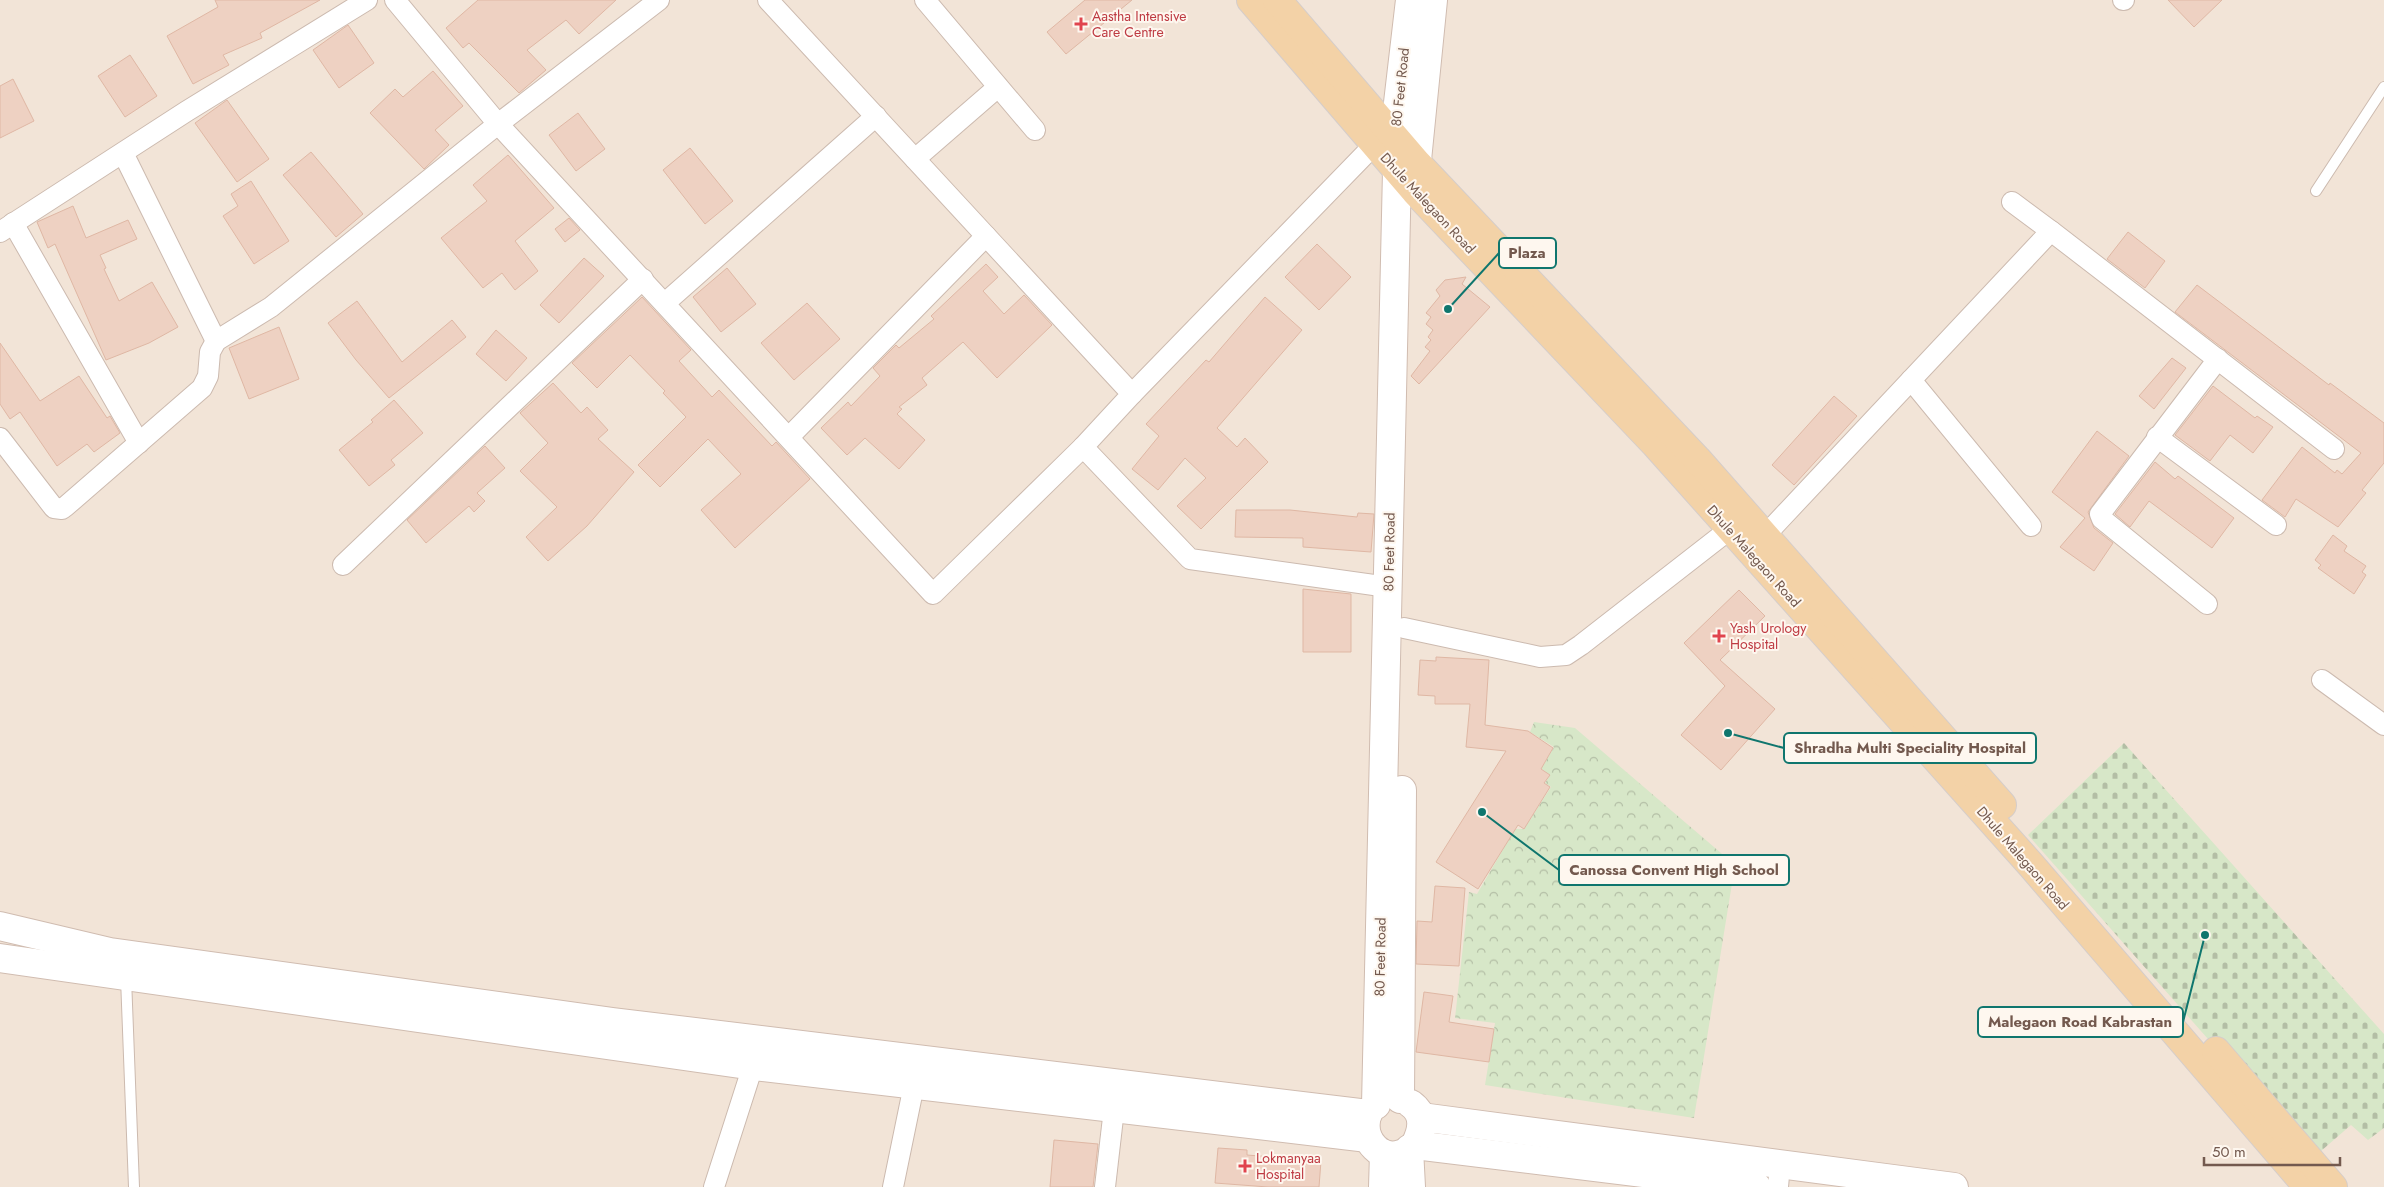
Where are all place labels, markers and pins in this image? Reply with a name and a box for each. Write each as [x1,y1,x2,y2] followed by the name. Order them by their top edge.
[1092,6,1186,42] place label: Aastha Intensive Care Centre
[1074,17,1088,31] marker: Aastha Intensive Care Centre
[1499,238,1556,268] callout: Plaza
[1730,618,1807,654] place label: Yash Urology Hospital
[1712,629,1726,643] marker: Yash Urology Hospital
[1784,733,2036,763] callout: Shradha Multi Speciality Hospital
[1559,855,1789,885] callout: Canossa Convent High School
[1978,1007,2183,1037] callout: Malegaon Road Kabrastan
[1256,1148,1321,1184] place label: Lokmanyaa Hospital
[1238,1159,1252,1173] marker: Lokmanyaa Hospital

